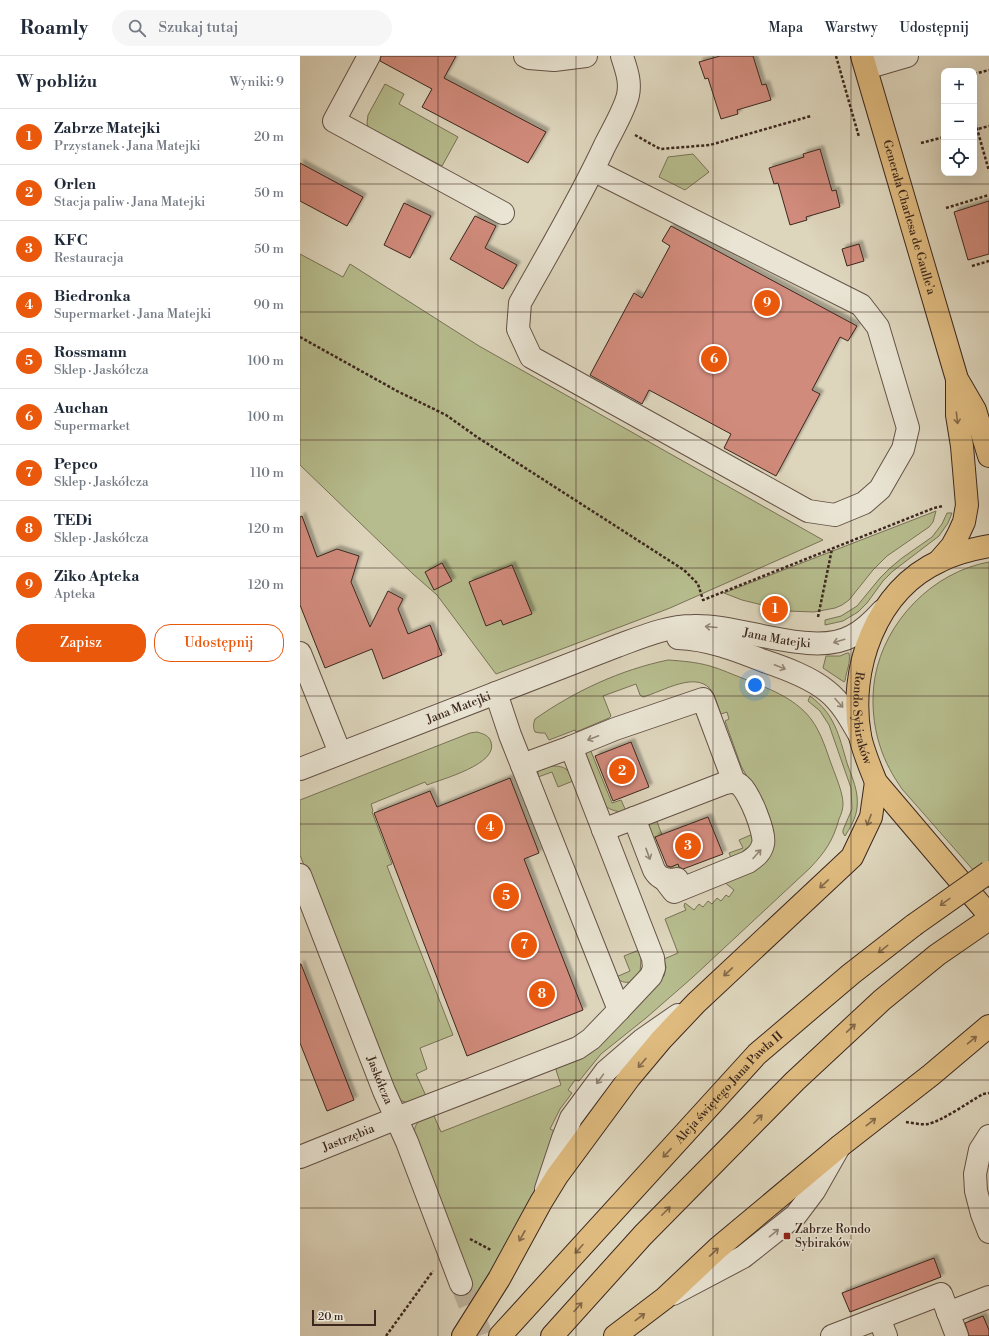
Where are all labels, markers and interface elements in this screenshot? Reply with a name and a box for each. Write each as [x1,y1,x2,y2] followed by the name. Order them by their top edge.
[112,10,392,46] search box
[20,16,88,40] text: Roamly
[126,17,148,39] icon: search
[158,18,238,37] text: Szukaj tutaj
[768,19,803,37] text: Mapa
[825,19,878,37] text: Warstwy
[900,19,969,37] text: Udostępnij
[941,68,977,176] map controls
[941,68,977,104] button: +
[16,71,97,93] text: W pobliżu
[230,74,284,90] text: Wyniki: 9
[941,104,977,140] button: −
[54,119,160,138] text: Zabrze Matejki
[26,129,32,145] text: 1
[254,129,284,145] text: 20 m
[54,138,200,154] text: Przystanek · Jana Matejki
[880,138,940,297] street label: Generała Charlesa de Gaulle'a
[941,140,977,176] button: locate
[54,175,96,194] text: Orlen
[25,185,33,201] text: 2
[254,185,284,201] text: 50 m
[54,194,205,210] text: Stacja paliw · Jana Matejki
[54,231,87,250] text: KFC
[25,241,33,257] text: 3
[254,241,284,257] text: 50 m
[54,250,124,266] text: Restauracja
[54,287,131,306] text: Biedronka
[754,288,780,318] pin: 9
[25,297,33,313] text: 4
[253,297,284,313] text: 90 m
[54,306,211,322] text: Supermarket · Jana Matejki
[54,343,127,362] text: Rossmann
[701,344,727,374] pin: 6
[25,353,33,369] text: 5
[248,353,284,369] text: 100 m
[54,362,149,378] text: Sklep · Jaskółcza
[54,399,108,418] text: Auchan
[25,409,33,425] text: 6
[248,409,284,425] text: 100 m
[954,411,961,424] one-way arrow
[54,418,130,434] text: Supermarket
[54,455,98,474] text: Pepco
[25,465,33,481] text: 7
[250,465,284,481] text: 110 m
[54,474,149,490] text: Sklep · Jaskółcza
[54,511,92,530] text: TEDi
[25,521,33,537] text: 8
[248,521,284,537] text: 120 m
[54,530,149,546] text: Sklep · Jaskółcza
[54,567,139,586] text: Ziko Apteka
[25,577,33,593] text: 9
[248,577,284,593] text: 120 m
[54,586,95,602] text: Apteka
[762,594,788,624] pin: 1
[705,623,718,631] one-way arrow
[16,624,146,662] button: Zapisz
[154,624,284,662] button: Udostępnij
[741,624,811,651] street label: Jana Matejki
[833,638,846,645] one-way arrow
[774,664,786,671] one-way arrow
[850,670,876,767] street label: Rondo Sybiraków
[745,675,765,695] your location
[423,688,493,727] street label: Jana Matejki
[834,698,843,709] one-way arrow
[587,735,599,742] one-way arrow
[609,756,635,786] pin: 2
[477,812,503,842] pin: 4
[865,813,873,825] one-way arrow
[675,831,701,861] pin: 3
[644,848,652,860] one-way arrow
[753,848,762,859] one-way arrow
[819,879,829,889] one-way arrow
[493,881,519,911] pin: 5
[940,898,951,906] one-way arrow
[511,930,537,960] pin: 7
[877,944,888,953] one-way arrow
[723,968,734,977] one-way arrow
[529,979,555,1009] pin: 8
[846,1024,856,1033] one-way arrow
[671,1028,786,1147] street label: Aleja świętego Jana Pawła II
[966,1036,977,1045] one-way arrow
[363,1053,397,1107] street label: Jaskółcza
[637,1058,646,1068] one-way arrow
[595,1073,604,1084] one-way arrow
[753,1114,763,1124] one-way arrow
[865,1118,876,1126] one-way arrow
[319,1120,377,1155] street label: Jastrzębia
[662,1148,671,1158] one-way arrow
[661,1206,671,1216] one-way arrow
[795,1222,871,1251] place label: Zabrze Rondo Sybiraków
[768,1229,779,1237] one-way arrow
[518,1230,526,1242] one-way arrow
[782,1231,792,1241] marker: Zabrze Rondo Sybiraków
[574,1244,584,1254] one-way arrow
[708,1248,718,1257] one-way arrow
[574,1302,583,1312] one-way arrow
[312,1308,376,1327] scale bar
[318,1310,343,1324] text: 20 m
[635,1313,646,1321] one-way arrow

